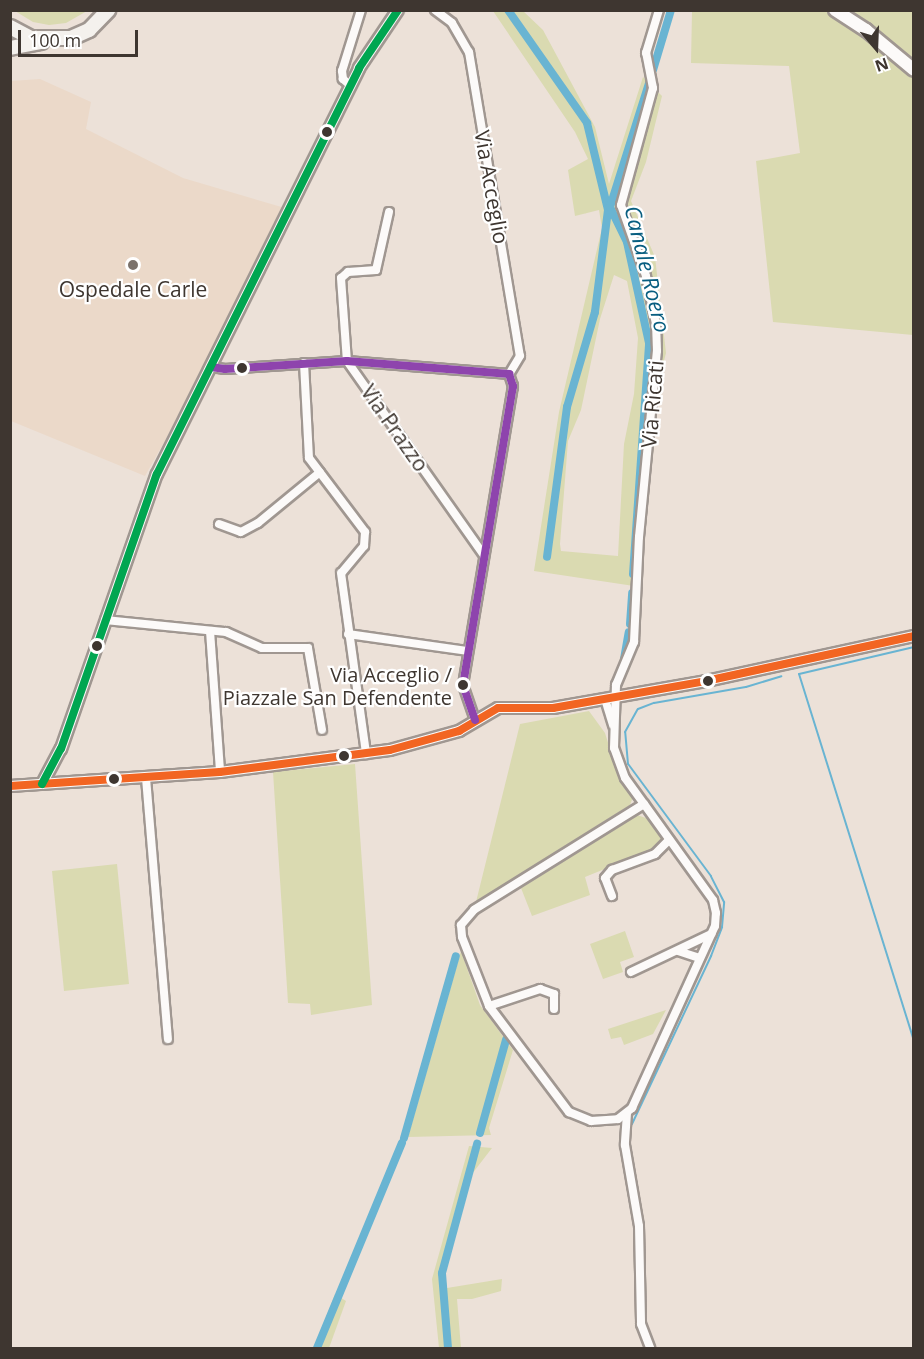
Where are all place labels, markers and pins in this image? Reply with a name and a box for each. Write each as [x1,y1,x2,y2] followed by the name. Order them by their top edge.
[321,126,333,138] unlabelled marker
[124,256,142,274] marker: Ospedale Carle
[59,276,207,302] place label: Ospedale Carle
[236,362,248,374] unlabelled marker
[91,640,103,652] unlabelled marker
[223,662,452,709] place label: Via Acceglio / Piazzale San Defendente
[702,675,714,687] unlabelled marker
[457,679,469,691] marker: Via Acceglio / Piazzale San Defendente
[338,750,350,762] unlabelled marker
[108,773,120,785] unlabelled marker

